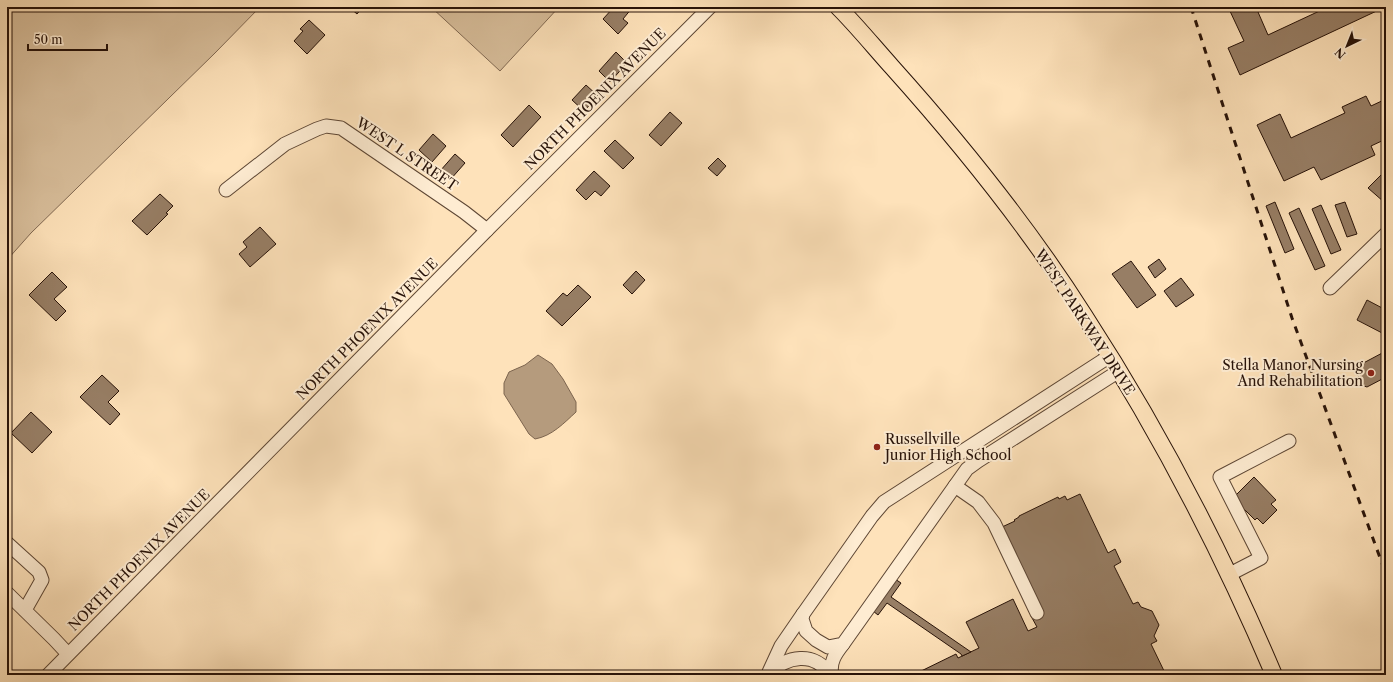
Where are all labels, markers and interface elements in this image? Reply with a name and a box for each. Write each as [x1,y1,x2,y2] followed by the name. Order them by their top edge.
[520,24,670,174] street label: NORTH PHOENIX AVENUE
[28,26,107,52] scale bar
[1327,26,1367,66] north arrow
[34,32,63,47] text: 50 m
[1332,45,1348,62] text: N
[352,113,462,195] street label: WEST L STREET
[1031,245,1139,398] street label: WEST PARKWAY DRIVE
[292,254,442,404] street label: NORTH PHOENIX AVENUE
[1222,356,1364,390] place label: Stella Manor Nursing And Rehabilitation
[1366,368,1376,378] marker: Stella Manor Nursing And Rehabilitation
[883,430,1011,464] place label: Russellville Junior High School
[872,442,882,452] marker: Russellville Junior High School
[64,485,214,635] street label: NORTH PHOENIX AVENUE

